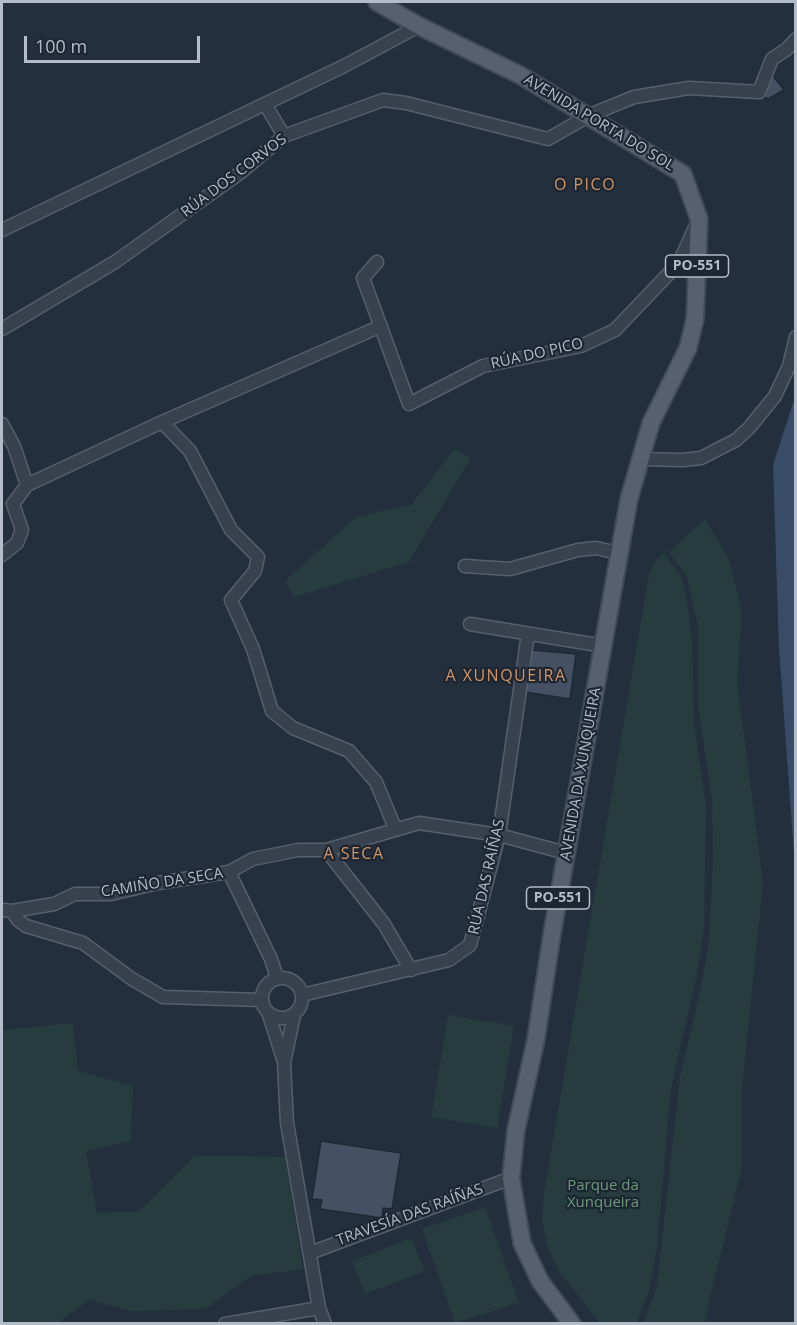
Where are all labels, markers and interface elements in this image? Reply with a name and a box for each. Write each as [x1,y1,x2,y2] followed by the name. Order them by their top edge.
[27,24,202,62] scale bar
[35,34,87,58] text: 100 m
[521,71,677,175] street label: AVENIDA PORTA DO SOL
[178,130,290,222] street label: RÚA DOS CORVOS
[554,175,616,195] district label: O PICO
[666,255,728,277] road number: PO-551
[489,335,585,373] street label: RÚA DO PICO
[445,666,567,686] district label: A XUNQUEIRA
[557,686,605,862] street label: AVENIDA DA XUNQUEIRA
[465,817,509,937] street label: RÚA DAS RAÍÑAS
[323,844,385,864] district label: A SECA
[100,864,224,902] street label: CAMIÑO DA SECA
[526,887,590,909] road number: PO-551
[567,1177,639,1212] park label: Parque da Xunqueira
[334,1180,486,1250] street label: TRAVESÍA DAS RAÍÑAS

